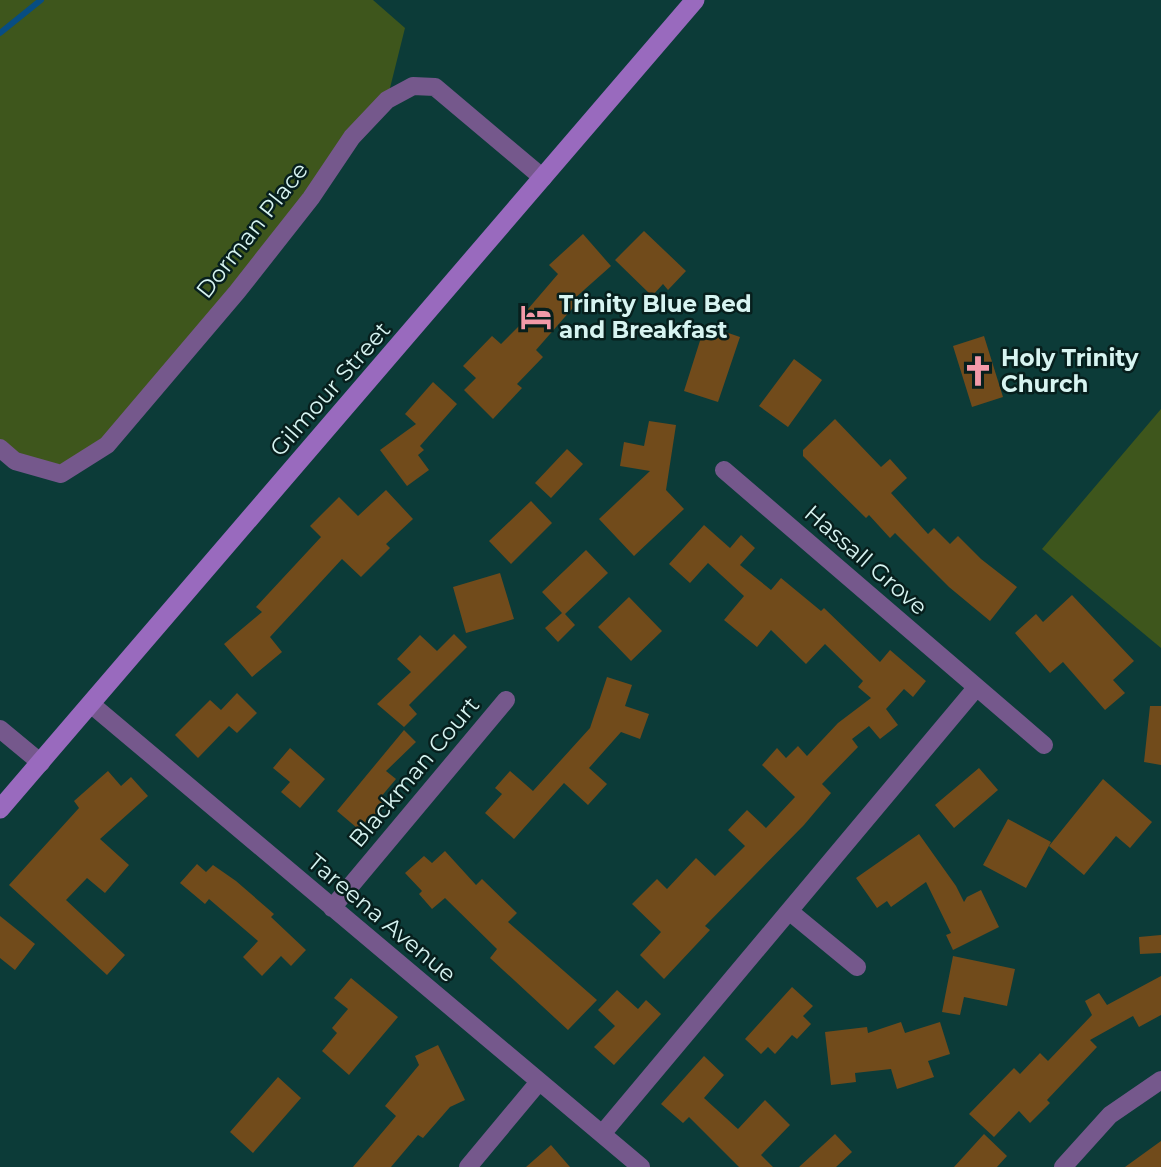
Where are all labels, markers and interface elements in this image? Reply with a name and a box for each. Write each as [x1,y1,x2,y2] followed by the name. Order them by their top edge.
[190,156,314,304] street label: Dorman Place
[559,290,752,344] place label: Trinity Blue Bed and Breakfast
[519,300,553,334] hotel icon: Trinity Blue Bed and Breakfast
[264,316,396,462] street label: Gilmour Street
[1001,344,1139,398] place label: Holy Trinity Church
[961,354,995,388] church icon: Holy Trinity Church
[799,499,933,621] street label: Hassall Grove
[343,691,485,853] street label: Blackman Court
[302,848,462,988] street label: Tareena Avenue

